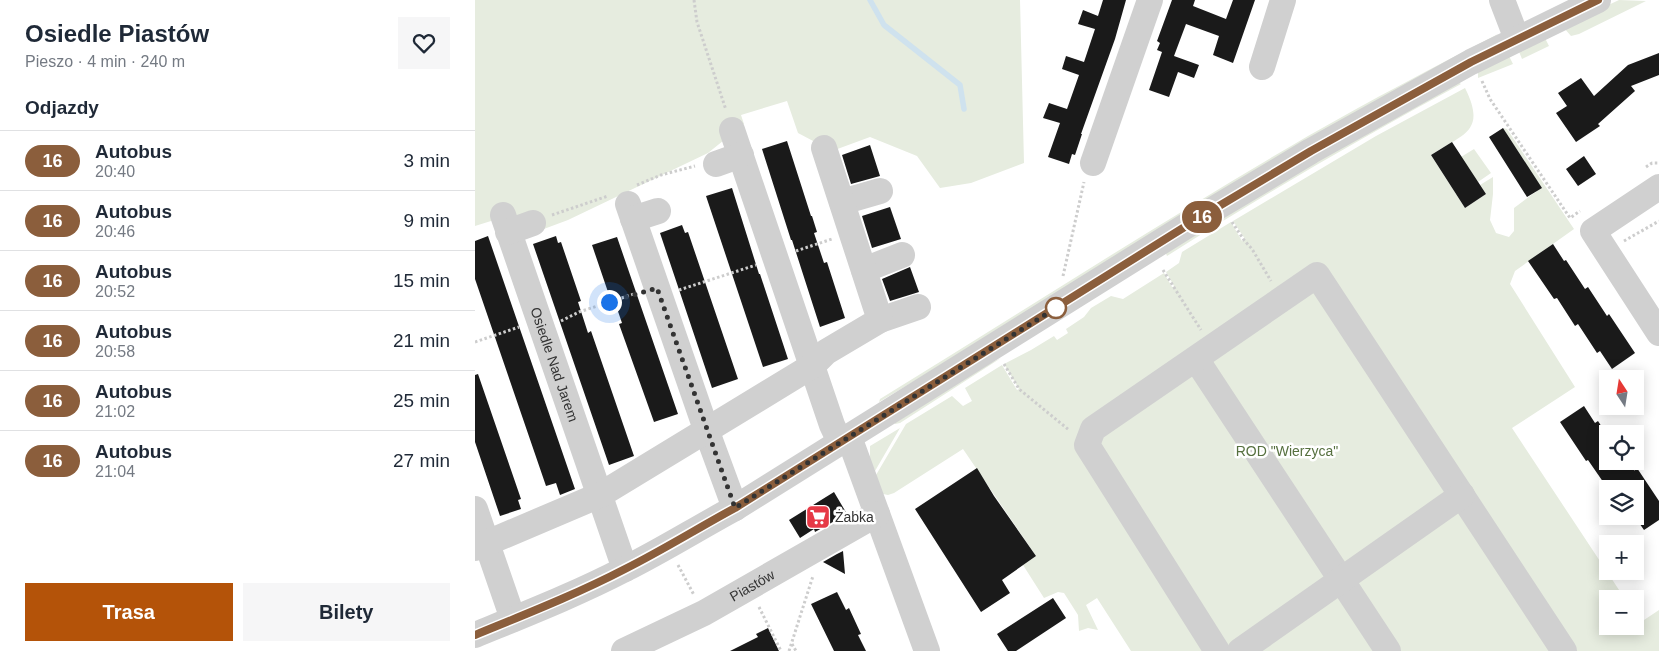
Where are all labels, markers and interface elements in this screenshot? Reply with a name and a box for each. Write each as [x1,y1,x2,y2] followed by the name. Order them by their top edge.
[398,17,450,69] button: heart
[25,20,209,47] text: Osiedle Piastów
[25,53,185,70] text: Pieszo · 4 min · 240 m
[25,97,99,118] text: Odjazdy
[95,141,172,162] text: Autobus
[404,150,450,171] text: 3 min
[42,151,63,171] text: 16
[95,163,135,180] text: 20:40
[95,201,172,222] text: Autobus
[1179,201,1225,233] line badge: 16
[1192,207,1212,227] text: 16
[404,210,450,231] text: 9 min
[42,211,63,231] text: 16
[95,223,135,240] text: 20:46
[95,261,172,282] text: Autobus
[393,270,450,291] text: 15 min
[42,271,63,291] text: 16
[95,283,135,300] text: 20:52
[597,290,622,315] your location
[1045,297,1067,319] unlabelled marker
[527,305,582,424] street label: Osiedle Nad Jarem
[95,321,172,342] text: Autobus
[393,330,450,351] text: 21 min
[42,331,63,351] text: 16
[95,343,135,360] text: 20:58
[1599,370,1644,415] north arrow
[1599,370,1644,635] map controls
[95,381,172,402] text: Autobus
[393,390,450,411] text: 25 min
[42,391,63,411] text: 16
[95,403,135,420] text: 21:02
[1599,425,1644,470] button: locate
[95,441,172,462] text: Autobus
[1236,443,1338,459] park label: ROD "Wierzyca"
[393,450,450,471] text: 27 min
[42,451,63,471] text: 16
[95,463,135,480] text: 21:04
[1599,480,1644,525] button: layers
[805,504,831,530] supermarket icon: Żabka
[835,508,874,525] place label: Żabka
[1599,535,1644,580] button: +
[727,566,778,605] street label: Piastów
[25,583,233,641] button: Trasa
[243,583,450,641] button: Bilety
[1599,590,1644,635] button: −

